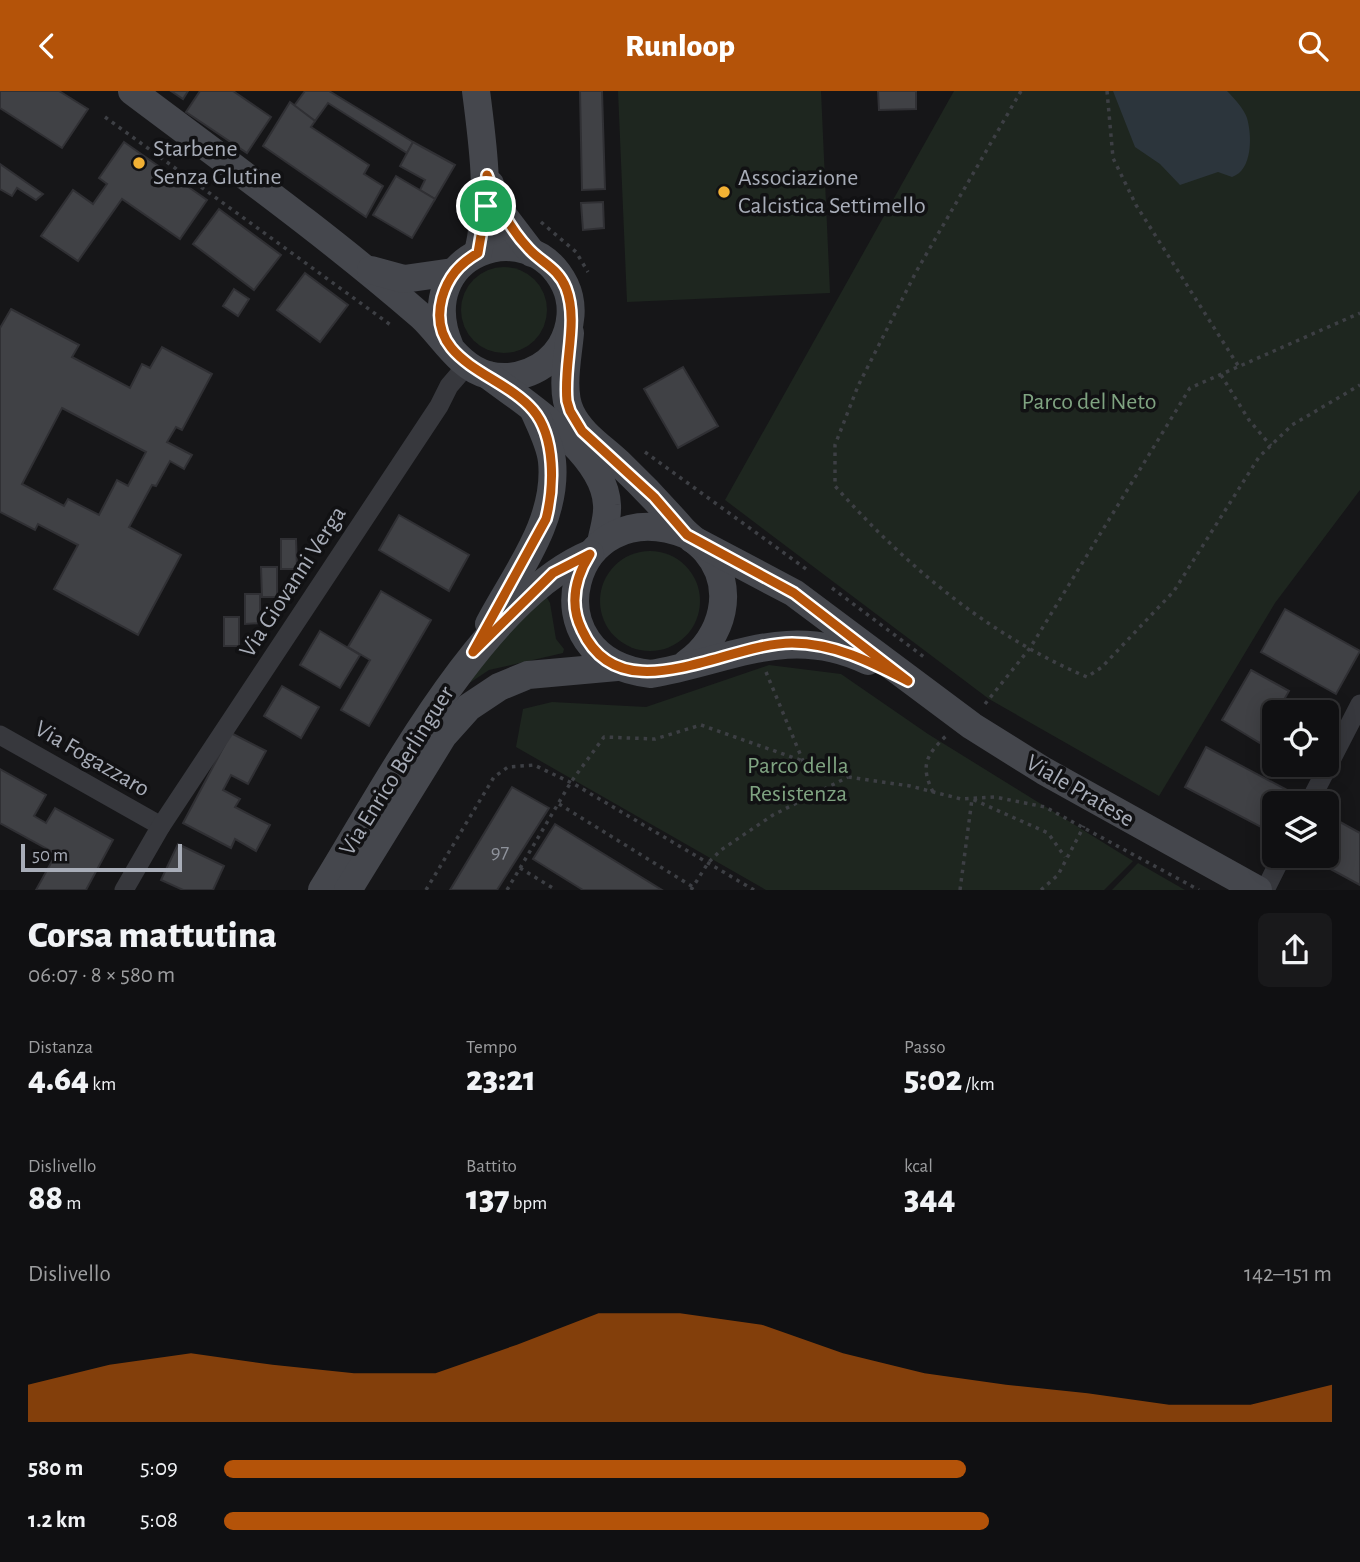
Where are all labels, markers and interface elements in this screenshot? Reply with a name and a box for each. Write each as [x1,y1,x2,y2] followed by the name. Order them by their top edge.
[28,27,66,65] icon: back
[1294,27,1332,65] icon: search
[625,30,735,62] text: Runloop
[153,137,281,189] place label: Starbene Senza Glutine
[131,155,147,171] marker: Starbene Senza Glutine
[738,166,926,218] place label: Associazione Calcistica Settimello
[456,176,516,236] pin
[716,184,732,200] marker: Associazione Calcistica Settimello
[467,187,505,225] icon: arrive
[1022,390,1156,414] park label: Parco del Neto
[235,502,351,662] street label: Via Giovanni Verga
[335,682,459,860] street label: Via Enrico Berlinguer
[1262,700,1339,868] map controls
[1262,700,1339,777] button: locate
[30,717,154,801] street label: Via Fogazzaro
[1022,750,1138,832] street label: Viale Pratese
[747,754,849,806] park label: Parco della Resistenza
[1262,791,1339,868] button: layers
[21,841,182,873] scale bar
[491,841,510,862] house number: 97
[32,846,68,865] text: 50 m
[1258,913,1332,987] button: share
[28,917,277,955] text: Corsa mattutina
[28,964,175,987] text: 06:07 · 8 × 580 m
[28,1038,93,1057] text: Distanza
[466,1038,517,1057] text: Tempo
[904,1038,946,1057] text: Passo
[28,1062,89,1097] text: 4.64
[466,1062,536,1097] text: 23:21
[904,1062,962,1097] text: 5:02
[89,1075,116,1094] text: km
[962,1075,995,1094] text: /km
[28,1157,96,1176] text: Dislivello
[466,1157,517,1176] text: Battito
[904,1157,933,1176] text: kcal
[28,1181,63,1216] text: 88
[466,1181,510,1216] text: 137
[904,1181,955,1216] text: 344
[63,1194,81,1213] text: m
[510,1194,547,1213] text: bpm
[28,1263,111,1286] text: Dislivello
[1244,1263,1332,1286] text: 142–151 m
[28,1457,83,1480] text: 580 m
[140,1457,178,1480] text: 5:09
[28,1509,86,1532] text: 1.2 km
[140,1509,178,1532] text: 5:08

